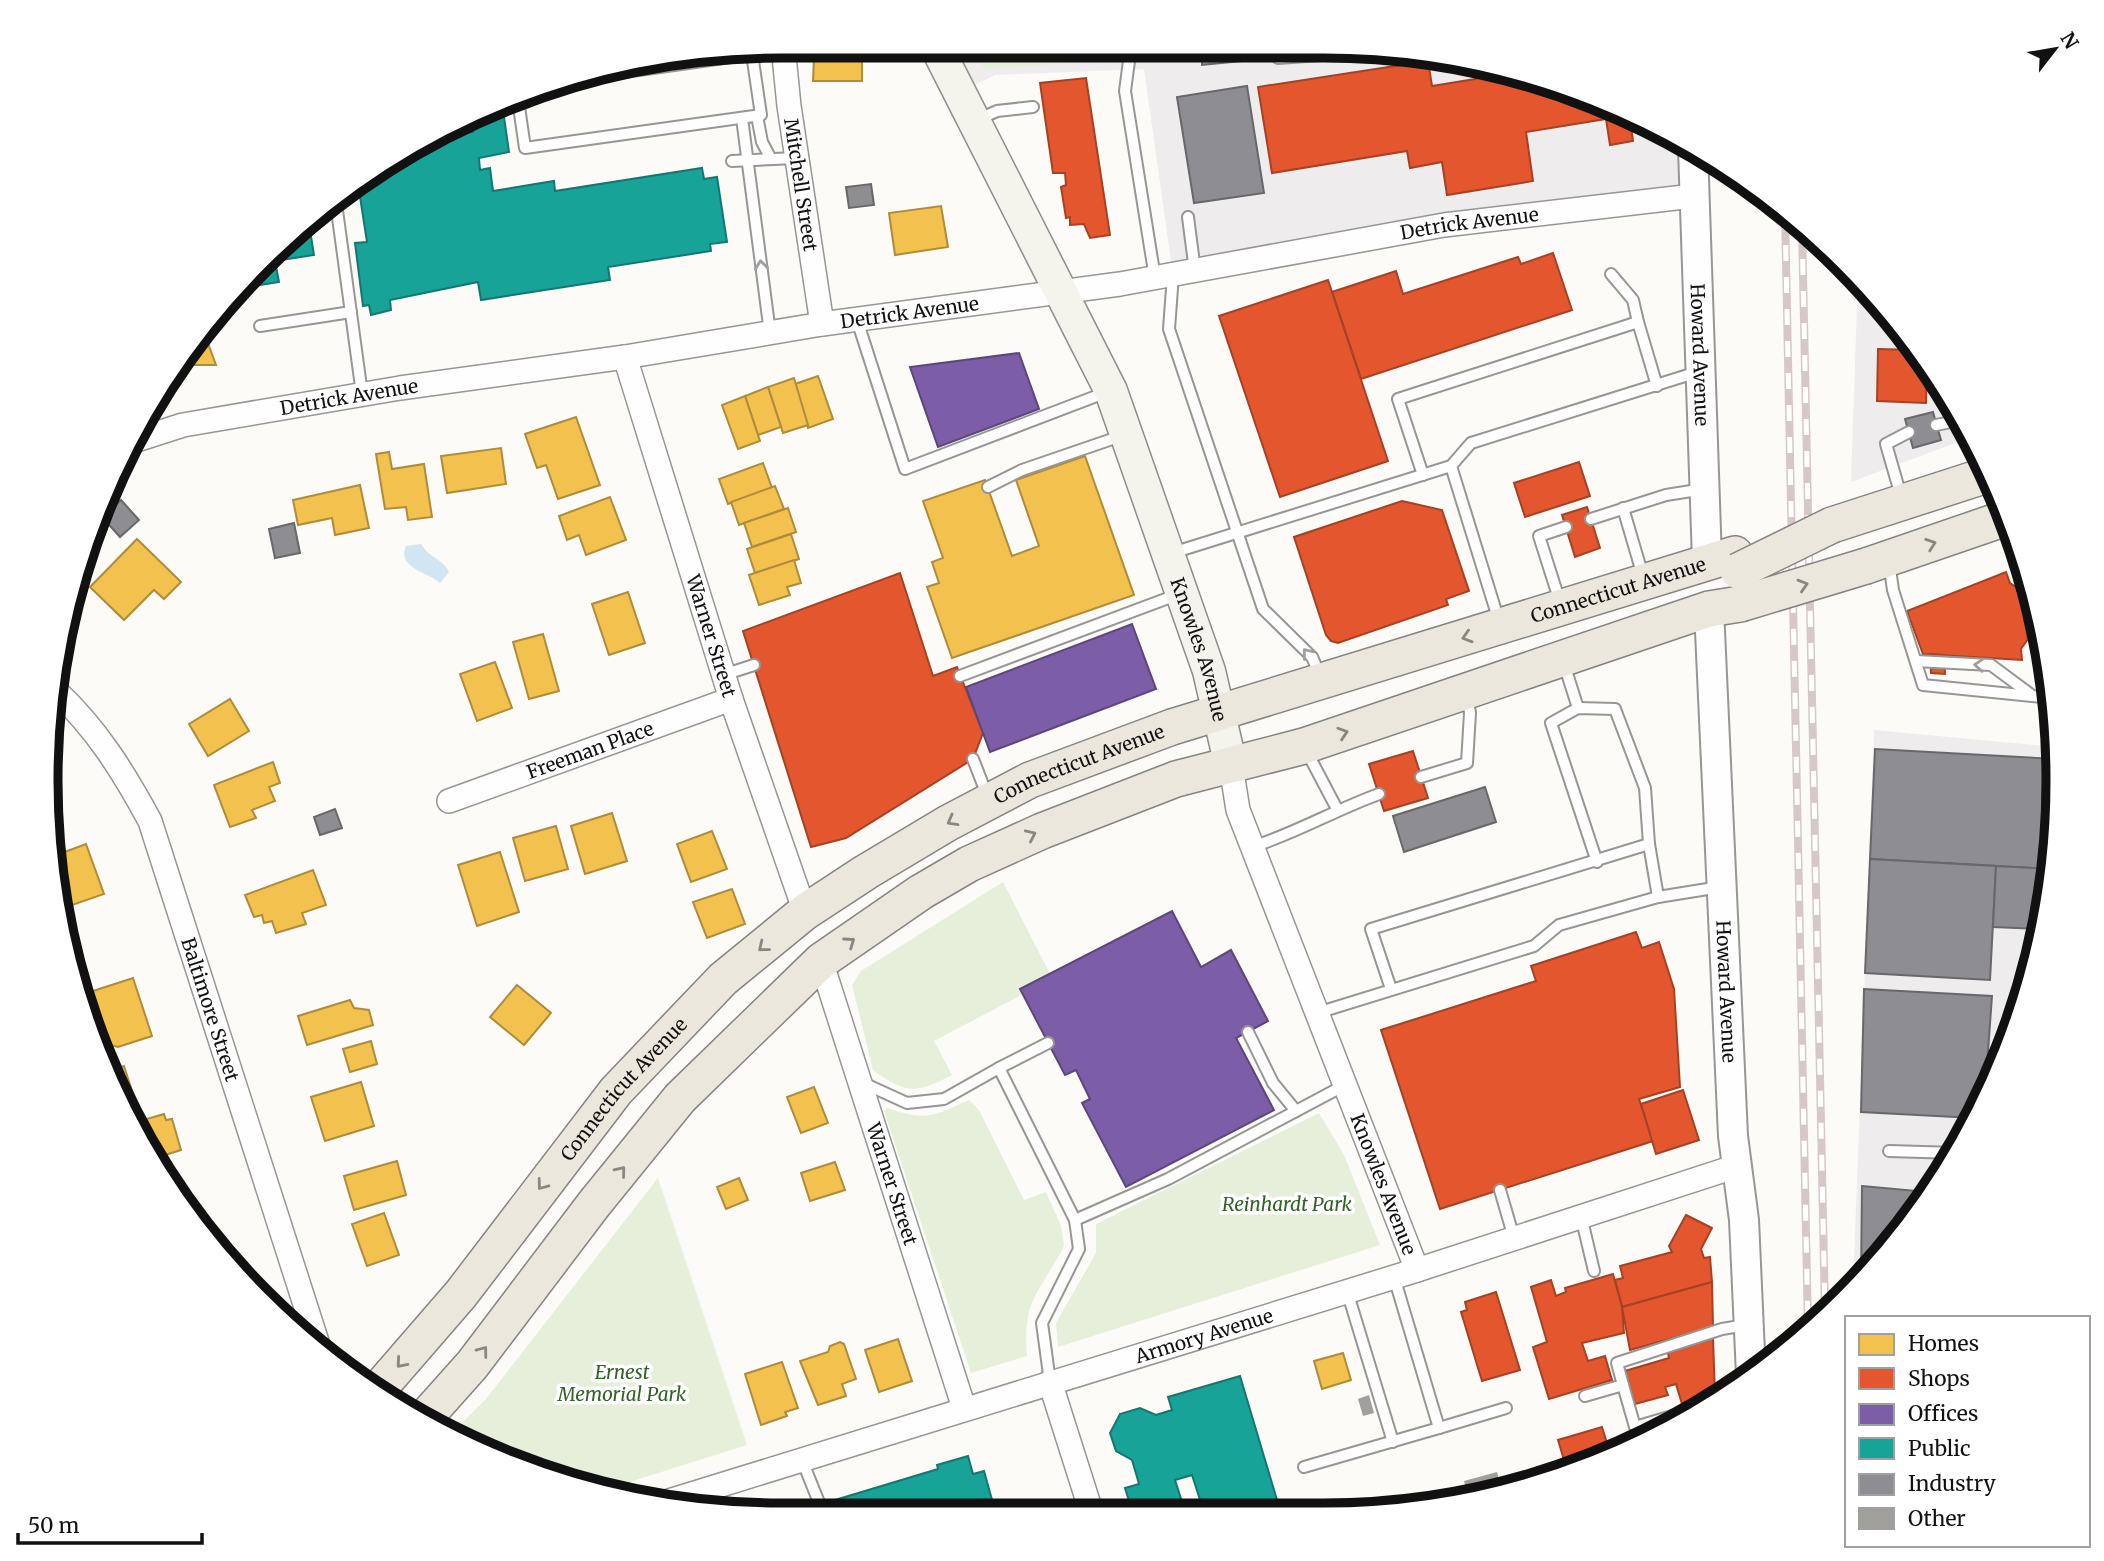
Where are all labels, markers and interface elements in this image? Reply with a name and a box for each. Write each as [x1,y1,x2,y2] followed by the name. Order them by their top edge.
[2020,14,2090,84] north arrow
[2055,28,2084,53] text: N
[779,117,823,254] street label: Mitchell Street
[1398,202,1540,245] street label: Detrick Avenue
[754,259,769,271] one-way arrow
[1686,283,1714,427] street label: Howard Avenue
[839,291,980,333] street label: Detrick Avenue
[278,374,420,420] street label: Detrick Avenue
[1924,538,1936,552] one-way arrow
[1528,552,1709,628] street label: Connecticut Avenue
[681,571,742,701] street label: Warner Street
[1165,574,1232,724] street label: Knowles Avenue
[1797,579,1809,594] one-way arrow
[1461,629,1473,644] one-way arrow
[1303,649,1315,662] one-way arrow
[1974,657,1985,672] one-way arrow
[523,716,657,784] street label: Freeman Place
[989,719,1168,809] street label: Connecticut Avenue
[1337,727,1349,741] one-way arrow
[946,813,959,826] one-way arrow
[1024,829,1036,843] one-way arrow
[1711,920,1742,1064] street label: Howard Avenue
[176,934,245,1085] street label: Baltimore Street
[843,937,856,950] one-way arrow
[758,939,771,951] one-way arrow
[555,1012,692,1166] street label: Connecticut Avenue
[1345,1110,1422,1258] street label: Knowles Avenue
[861,1119,923,1249] street label: Warner Street
[613,1166,625,1179] one-way arrow
[538,1178,551,1190] one-way arrow
[1222,1192,1352,1216] park label: Reinhardt Park
[1131,1303,1276,1369] street label: Armory Avenue
[1845,1316,2090,1547] legend
[1908,1330,1979,1357] text: Homes
[474,1346,487,1359] one-way arrow
[397,1355,409,1368] one-way arrow
[557,1360,687,1406] park label: Ernest Memorial Park
[1908,1365,1970,1392] text: Shops
[1908,1400,1978,1427] text: Offices
[1908,1435,1971,1462] text: Public
[1908,1470,1997,1497] text: Industry
[18,1502,201,1546] scale bar
[1908,1505,1966,1532] text: Other
[28,1512,79,1539] text: 50 m

